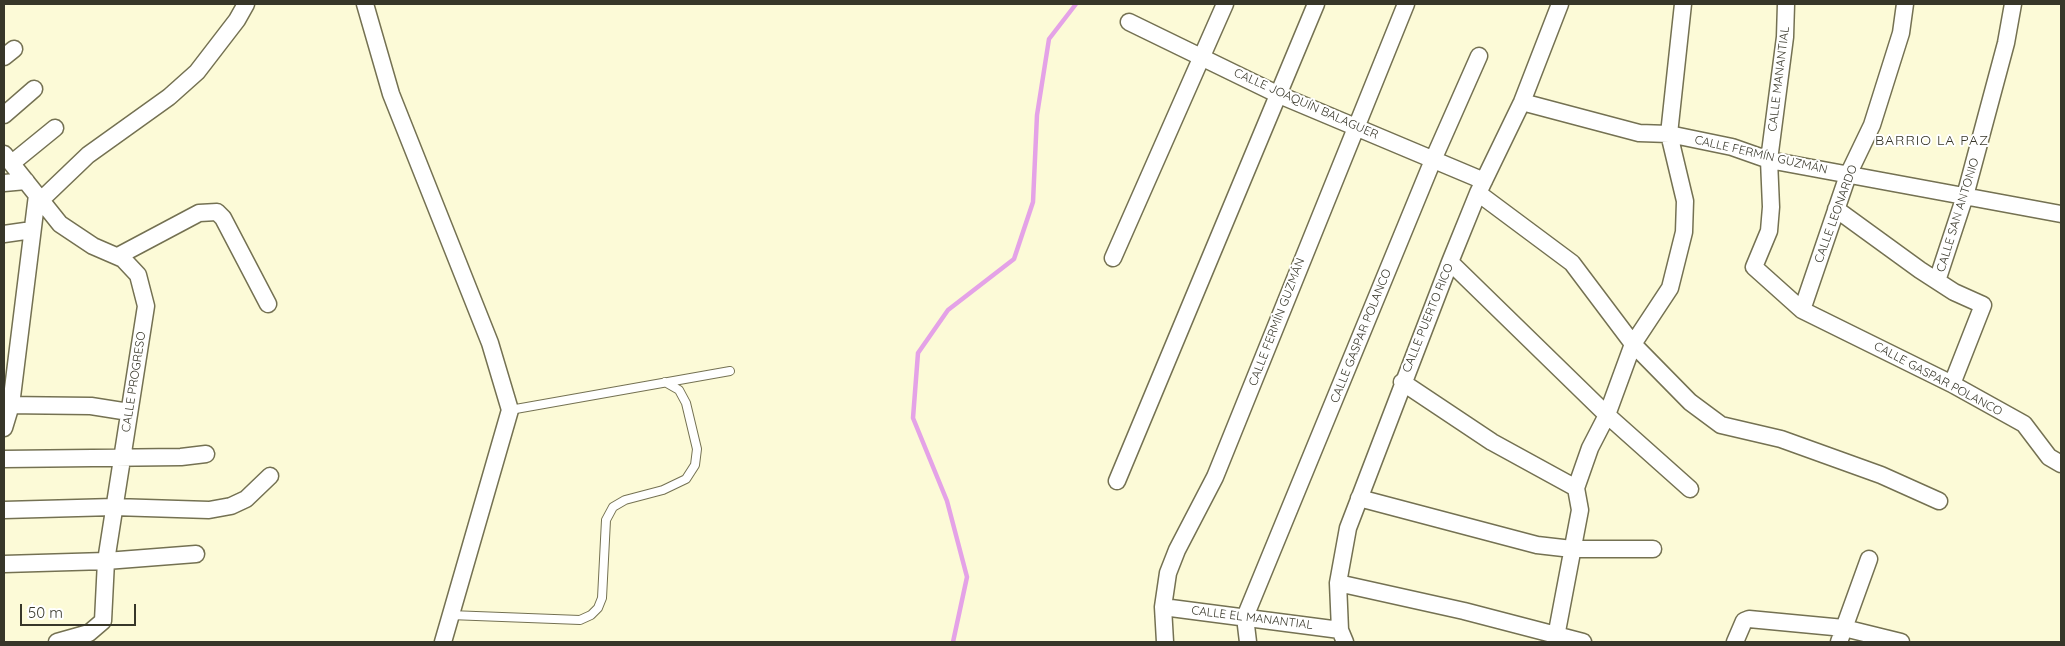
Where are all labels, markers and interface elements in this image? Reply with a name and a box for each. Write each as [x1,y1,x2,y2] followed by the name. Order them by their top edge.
[1765,26,1793,132] street label: CALLE MANANTIAL
[1232,66,1380,142] street label: CALLE JOAQUÍN BALAGUER
[1693,133,1829,177] street label: CALLE FERMÍN GUZMÁN
[1873,133,1991,149] district label: BARRIO LA PAZ
[1934,156,1982,274] street label: CALLE SAN ANTONIO
[1812,163,1860,265] street label: CALLE LEONARDO
[1246,256,1308,388] street label: CALLE FERMÍN GUZMÁN
[1400,261,1456,375] street label: CALLE PUERTO RICO
[1327,267,1395,405] street label: CALLE GASPAR POLANCO
[119,331,149,433] street label: CALLE PROGRESO
[1871,339,2005,419] street label: CALLE GASPAR POLANCO
[22,594,139,626] scale bar
[28,603,63,622] text: 50 m
[1190,603,1314,633] street label: CALLE EL MANANTIAL

